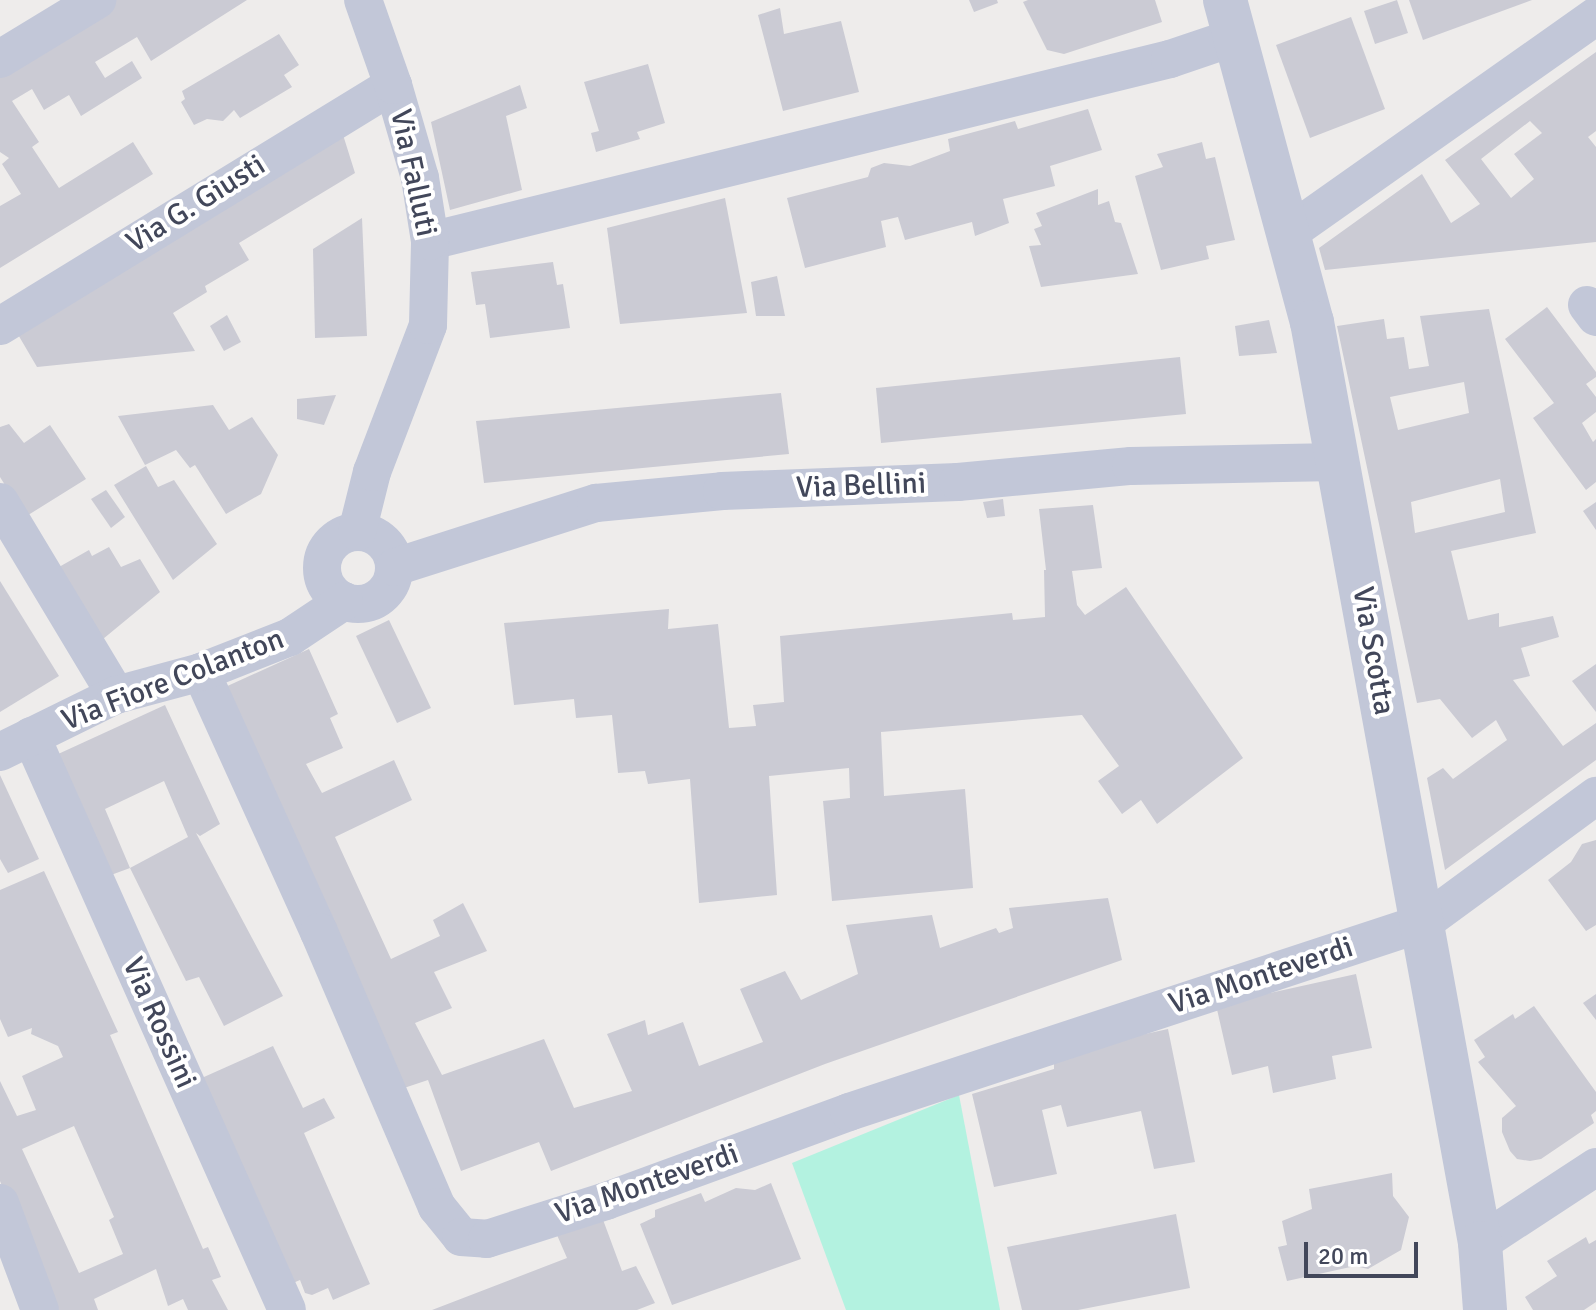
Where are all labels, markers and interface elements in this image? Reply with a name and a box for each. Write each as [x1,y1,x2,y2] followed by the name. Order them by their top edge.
[382,106,444,240] street label: Via Falluti
[120,147,272,261] street label: Via G. Giusti
[795,466,927,506] street label: Via Bellini
[1344,584,1402,718] street label: Via Scotta
[57,621,289,739] street label: Via Fiore Colanton
[1165,929,1357,1023] street label: Via Monteverdi
[114,952,204,1094] street label: Via Rossini
[551,1136,743,1232] street label: Via Monteverdi
[1308,1226,1422,1276] scale bar
[1318,1241,1368,1271] text: 20 m

